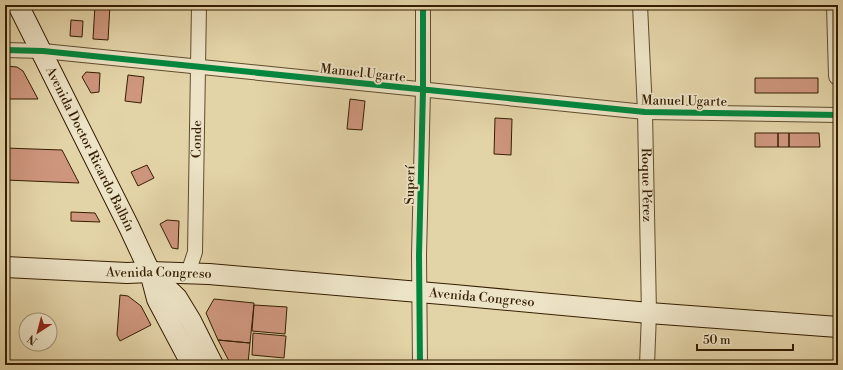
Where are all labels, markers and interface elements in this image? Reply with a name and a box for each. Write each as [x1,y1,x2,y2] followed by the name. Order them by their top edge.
[319,61,407,85] street label: Manuel Ugarte
[42,63,138,234] street label: Avenida Doctor Ricardo Balbín
[641,92,728,110] street label: Manuel Ugarte
[189,120,205,158] street label: Conde
[638,148,655,222] street label: Roque Pérez
[402,165,418,205] street label: Superí
[104,264,212,282] street label: Avenida Congreso
[427,285,535,310] street label: Avenida Congreso
[18,312,58,352] north arrow
[697,326,793,352] scale bar
[25,331,40,348] text: N
[703,333,731,348] text: 50 m

